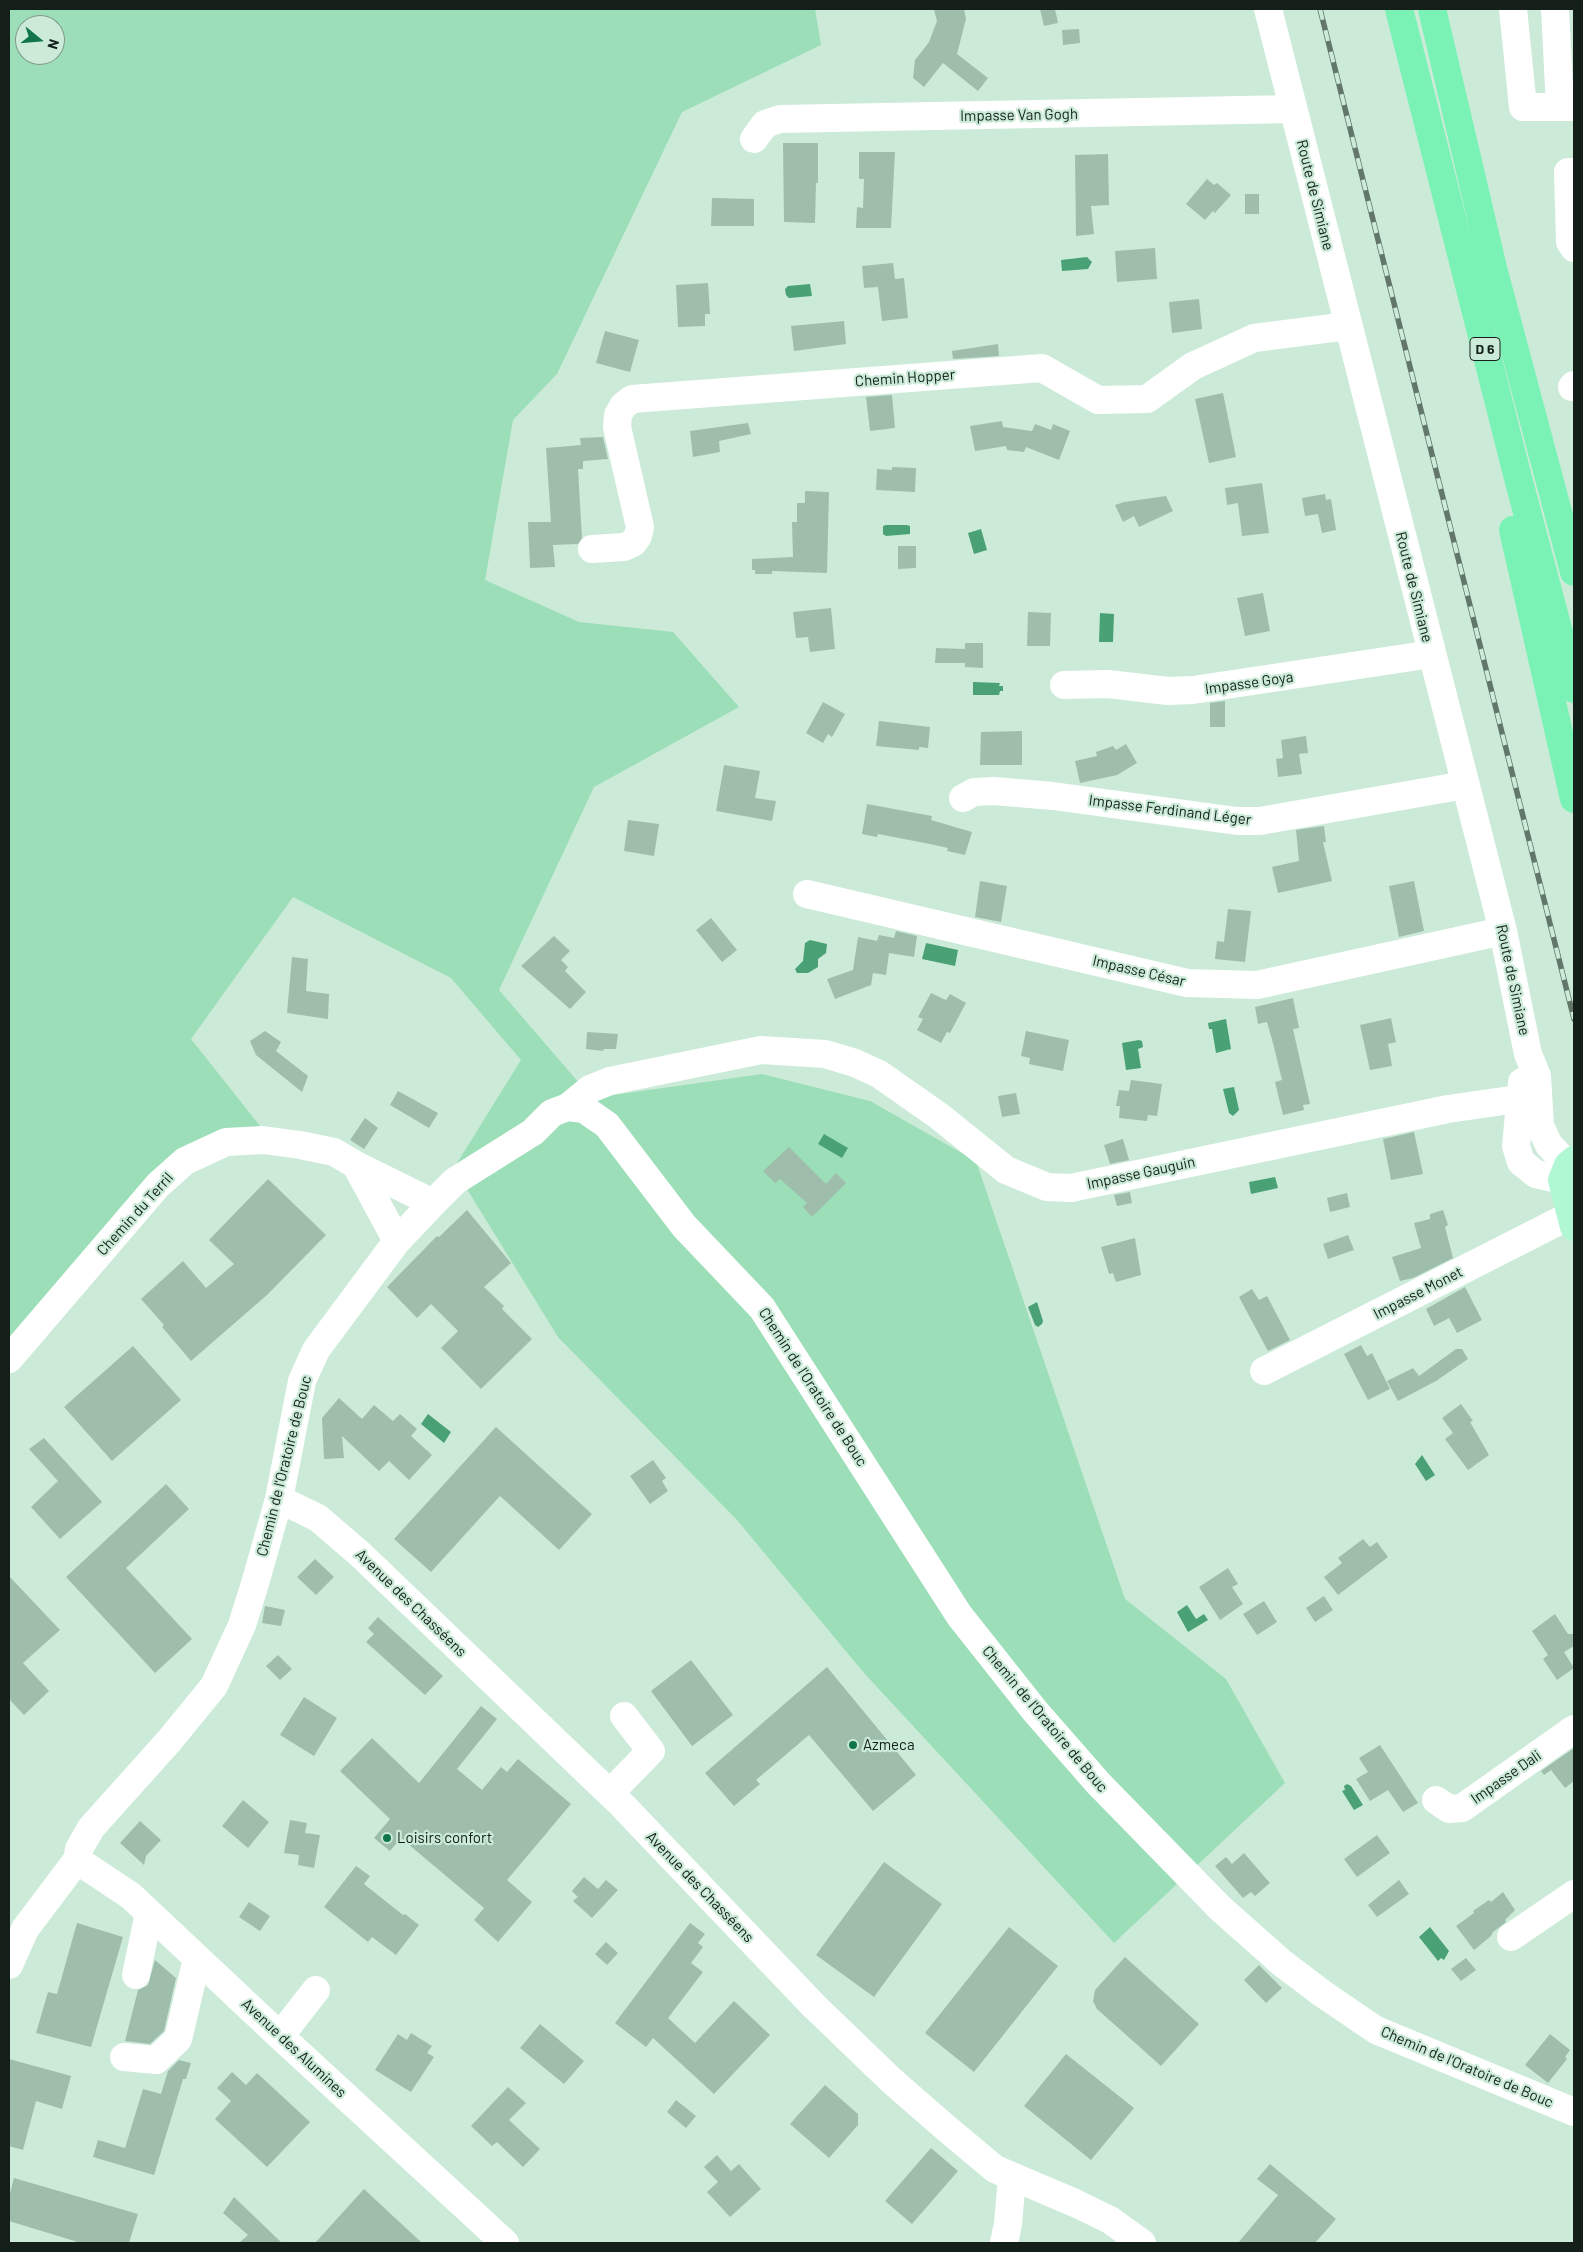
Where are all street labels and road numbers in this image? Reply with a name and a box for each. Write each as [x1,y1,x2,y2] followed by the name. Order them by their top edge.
[960,105,1078,125] street label: Impasse Van Gogh
[1293,138,1337,252] street label: Route de Simiane
[1470,338,1500,360] road number: D 6
[854,366,956,390] street label: Chemin Hopper
[1392,530,1436,644] street label: Route de Simiane
[1204,668,1294,698] street label: Impasse Goya
[1088,791,1252,829] street label: Impasse Ferdinand Léger
[1492,923,1534,1037] street label: Route de Simiane
[1091,952,1187,990] street label: Impasse César
[1085,1153,1197,1193] street label: Impasse Gauguin
[93,1169,177,1259] street label: Chemin du Terril
[1370,1263,1466,1323] street label: Impasse Monet
[755,1304,871,1470] street label: Chemin de l'Oratoire de Bouc
[253,1374,315,1558] street label: Chemin de l'Oratoire de Bouc
[352,1545,470,1661] street label: Avenue des Chasséens
[978,1642,1112,1796] street label: Chemin de l'Oratoire de Bouc
[1467,1746,1545,1808] street label: Impasse Dali
[642,1828,758,1946] street label: Avenue des Chasséens
[238,1995,350,2101] street label: Avenue des Alumines
[1378,2022,1556,2112] street label: Chemin de l'Oratoire de Bouc

